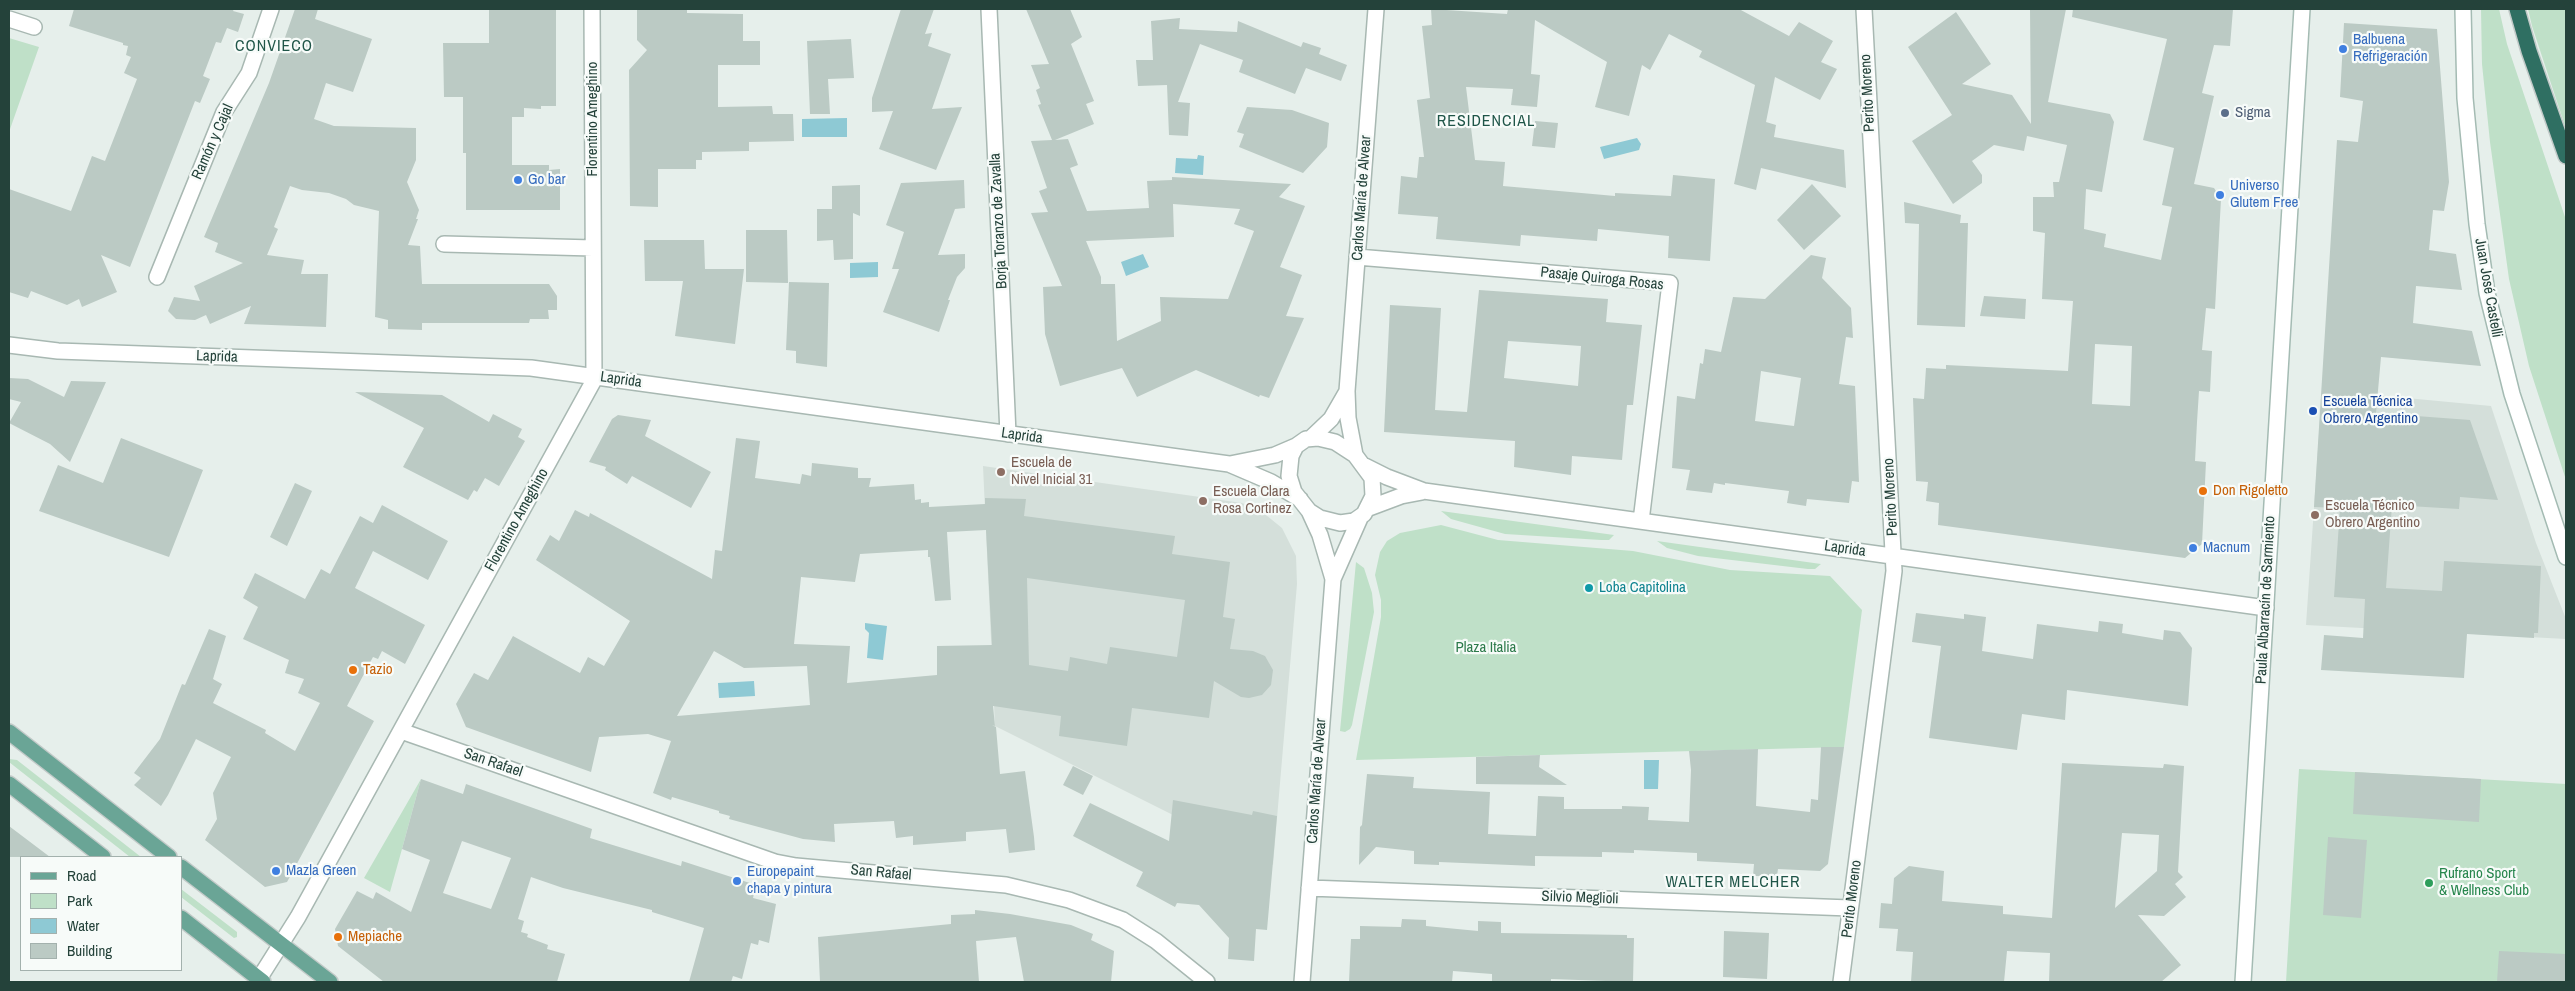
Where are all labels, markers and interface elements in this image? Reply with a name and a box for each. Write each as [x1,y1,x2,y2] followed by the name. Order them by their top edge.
[2353,31,2428,66] place label: Balbuena Refrigeración
[234,37,314,57] district label: CONVIECO
[2337,43,2349,55] marker: Balbuena Refrigeración
[1857,54,1879,132] street label: Perito Moreno
[584,62,602,176] street label: Florentino Ameghino
[188,101,238,183] street label: Ramón y Cajal
[2235,104,2271,122] place label: Sigma
[2219,107,2231,119] marker: Sigma
[1435,112,1537,132] district label: RESIDENCIAL
[1349,135,1375,261] street label: Carlos María de Alvear
[986,153,1012,289] street label: Borja Toranzo de Zavalla
[528,171,566,189] place label: Go bar
[512,174,524,186] marker: Go bar
[2230,177,2298,212] place label: Universo Glutem Free
[2214,189,2226,201] marker: Universo Glutem Free
[2470,237,2506,339] street label: Juan José Castelli
[1540,264,1664,294] street label: Pasaje Quiroga Rosas
[196,347,238,367] street label: Laprida
[599,368,643,392] street label: Laprida
[2323,393,2418,428] place label: Escuela Técnica Obrero Argentino
[2307,405,2319,417] marker: Escuela Técnica Obrero Argentino
[1000,424,1044,448] street label: Laprida
[1011,454,1092,489] place label: Escuela de Nivel Inicial 31
[1880,458,1902,536] street label: Perito Moreno
[481,465,553,575] street label: Florentino Ameghino
[995,466,1007,478] marker: Escuela de Nivel Inicial 31
[2213,482,2288,500] place label: Don Rigoletto
[1213,483,1292,518] place label: Escuela Clara Rosa Cortinez
[2197,485,2209,497] marker: Don Rigoletto
[1197,495,1209,507] marker: Escuela Clara Rosa Cortinez
[2325,497,2420,532] place label: Escuela Técnico Obrero Argentino
[2309,509,2321,521] marker: Escuela Técnico Obrero Argentino
[2253,516,2279,684] street label: Paula Albarracín de Sarmiento
[1823,537,1867,561] street label: Laprida
[2203,539,2250,557] place label: Macnum
[2187,542,2199,554] marker: Macnum
[1599,579,1686,597] place label: Loba Capitolina
[1583,582,1595,594] marker: Loba Capitolina
[1456,639,1516,657] park label: Plaza Italia
[363,661,393,679] place label: Tazio
[347,664,359,676] marker: Tazio
[1304,718,1330,844] street label: Carlos María de Alvear
[461,745,525,781] street label: San Rafael
[20,856,182,971] legend
[1838,859,1866,939] street label: Perito Moreno
[850,861,912,885] street label: San Rafael
[286,862,356,880] place label: Mazla Green
[747,863,832,898] place label: Europepaint chapa y pintura
[67,865,96,886] text: Road
[270,865,282,877] marker: Mazla Green
[2439,865,2529,900] place label: Rufrano Sport & Wellness Club
[1664,873,1802,893] district label: WALTER MELCHER
[731,875,743,887] marker: Europepaint chapa y pintura
[2423,877,2435,889] marker: Rufrano Sport & Wellness Club
[1541,888,1619,908] street label: Silvio Meglioli
[67,890,92,911] text: Park
[67,915,99,936] text: Water
[348,928,402,946] place label: Mepiache
[332,931,344,943] marker: Mepiache
[67,940,112,961] text: Building

